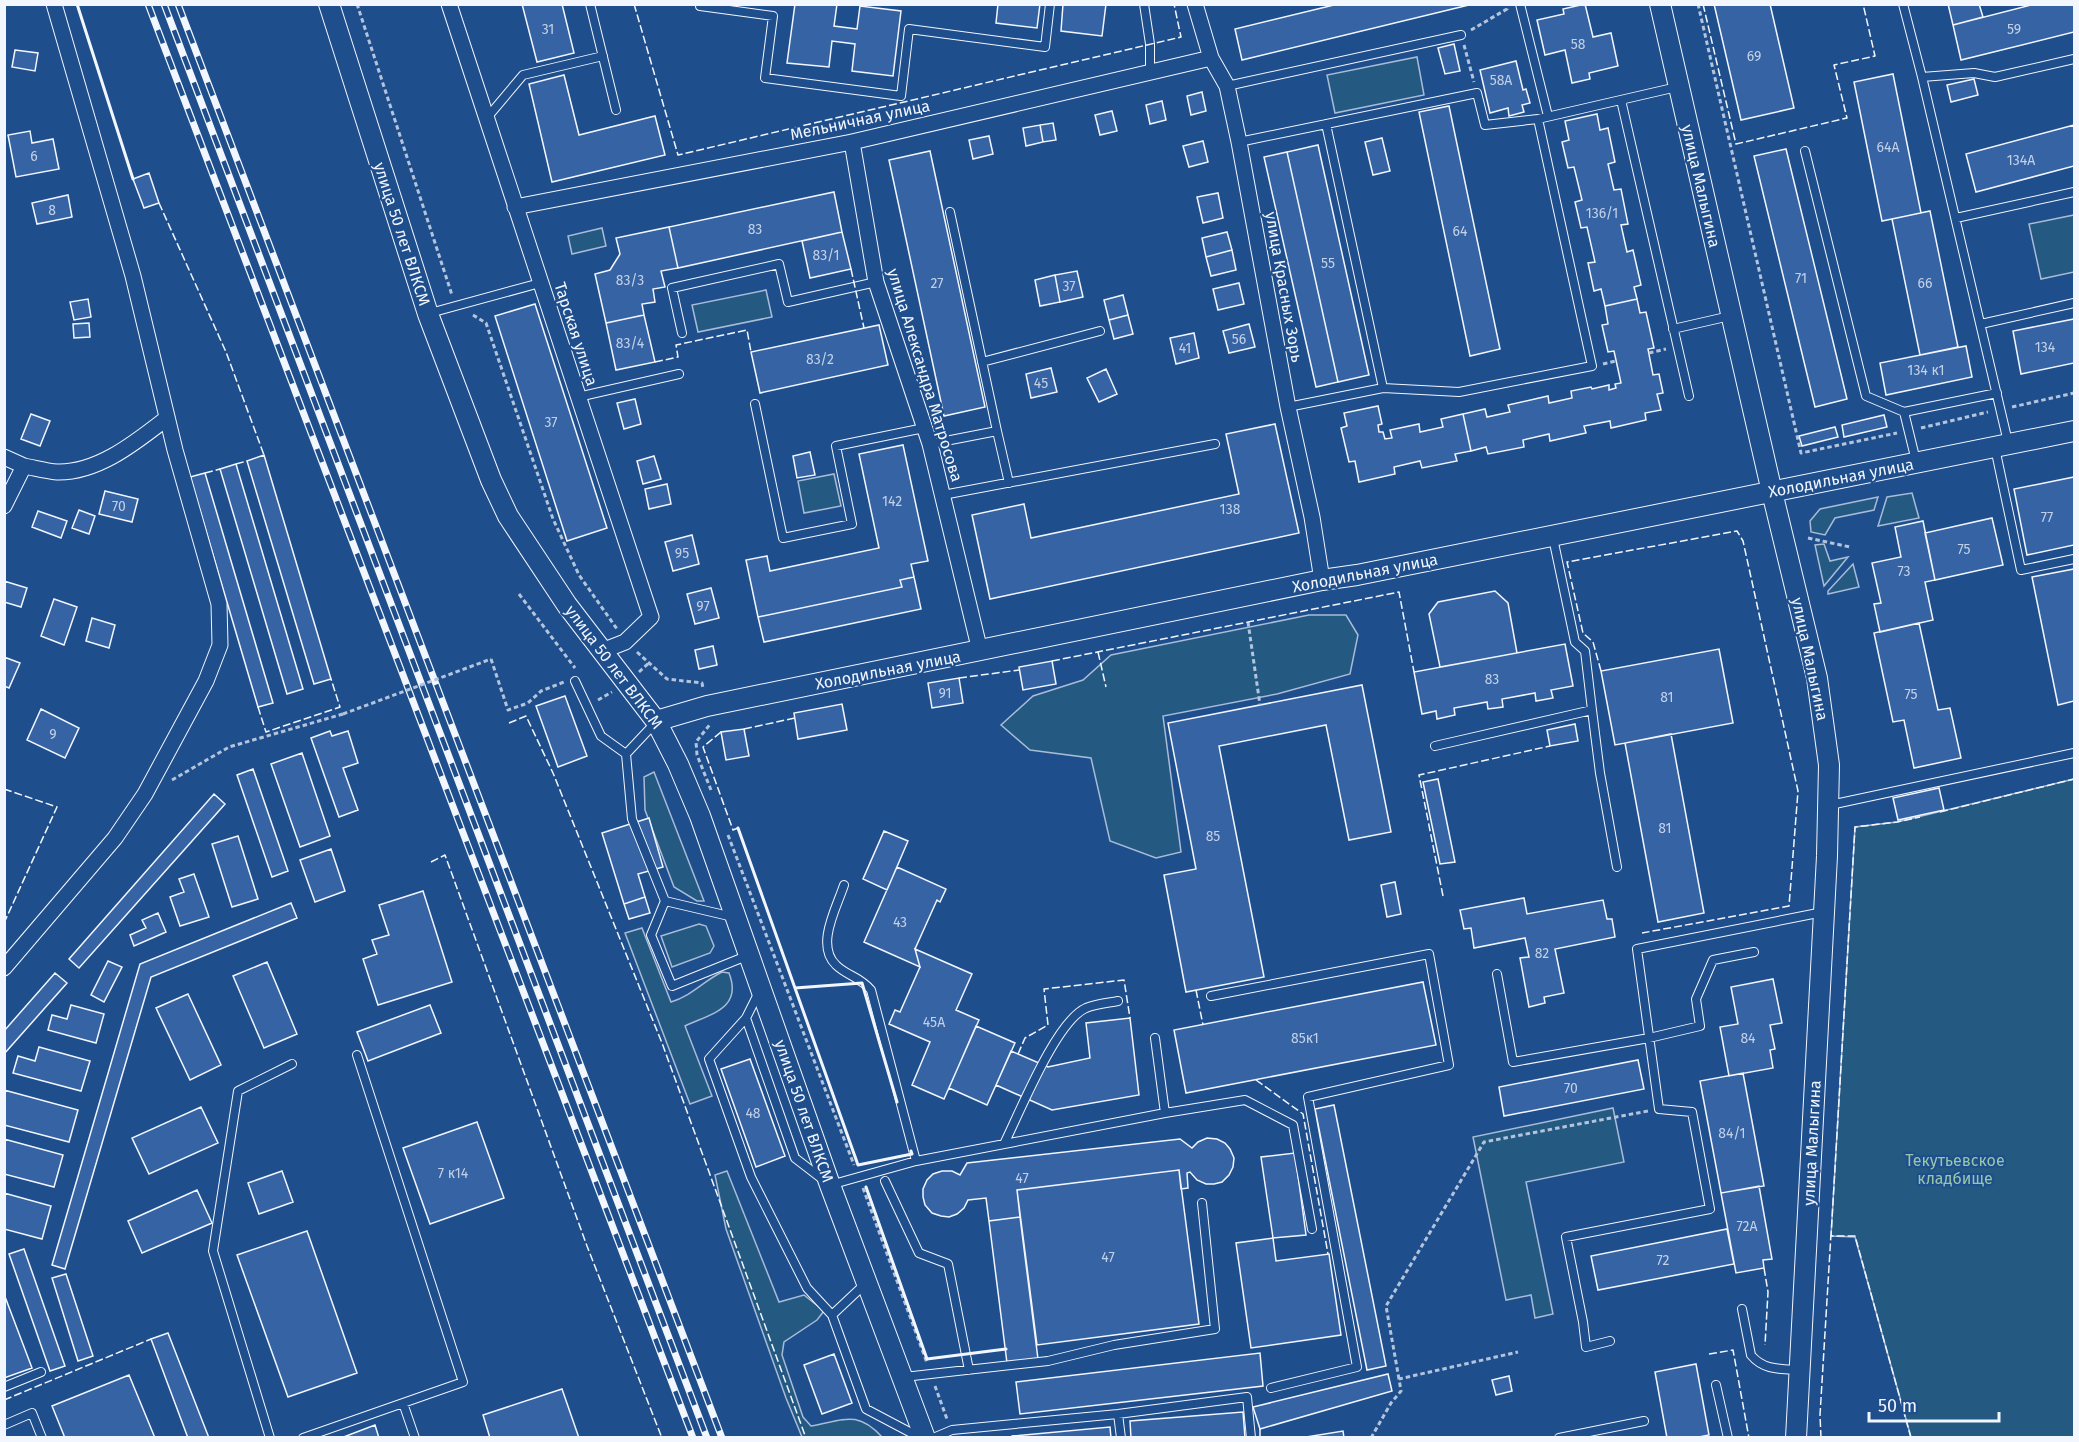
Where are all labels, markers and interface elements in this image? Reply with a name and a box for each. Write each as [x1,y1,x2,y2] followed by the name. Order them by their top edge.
[542,21,554,38] house number: 31
[2007,21,2021,38] house number: 59
[1571,36,1586,53] house number: 58
[1747,48,1761,65] house number: 69
[1490,72,1512,89] house number: 58А
[788,96,932,144] street label: Мельничная улица
[1678,123,1724,249] street label: улица Малыгина
[1877,139,1899,156] house number: 64А
[30,148,38,165] house number: 6
[2007,152,2035,169] house number: 134А
[370,160,434,308] street label: улица 50 лет ВЛКСМ
[48,202,56,219] house number: 8
[1586,205,1618,222] house number: 136/1
[1261,210,1307,364] street label: улица Красных Зорь
[748,221,762,238] house number: 83
[1453,223,1468,240] house number: 64
[813,247,839,264] house number: 83/1
[1321,255,1335,272] house number: 55
[883,266,967,484] street label: улица Александра Матросова
[1795,270,1807,287] house number: 71
[616,272,644,289] house number: 83/3
[930,275,944,292] house number: 27
[1918,275,1932,292] house number: 66
[1062,278,1076,295] house number: 37
[550,280,602,388] street label: Тарская улица
[1232,331,1246,348] house number: 56
[616,335,645,352] house number: 83/4
[2035,339,2056,356] house number: 134
[1179,340,1191,357] house number: 41
[806,351,834,368] house number: 83/2
[1907,362,1945,379] house number: 134 к1
[1034,375,1048,392] house number: 45
[544,414,558,431] house number: 37
[1767,455,1915,501] street label: Холодильная улица
[882,493,902,510] house number: 142
[112,498,126,515] house number: 70
[1220,501,1241,518] house number: 138
[2041,509,2053,526] house number: 77
[1957,541,1971,558] house number: 75
[675,545,689,562] house number: 95
[1291,550,1439,596] street label: Холодильная улица
[1897,563,1911,580] house number: 73
[1788,596,1832,722] street label: улица Малыгина
[696,598,710,615] house number: 97
[561,601,667,733] street label: улица 50 лет ВЛКСМ
[814,647,962,693] street label: Холодильная улица
[1485,671,1499,688] house number: 83
[938,685,952,702] house number: 91
[1904,686,1918,703] house number: 75
[1660,689,1674,706] house number: 81
[49,726,57,743] house number: 9
[1658,820,1672,837] house number: 81
[1206,828,1220,845] house number: 85
[893,914,907,931] house number: 43
[1535,945,1549,962] house number: 82
[923,1014,945,1031] house number: 45А
[1291,1030,1319,1047] house number: 85к1
[1740,1030,1756,1047] house number: 84
[771,1037,837,1185] street label: улица 50 лет ВЛКСМ
[1564,1080,1578,1097] house number: 70
[1799,1080,1825,1206] street label: улица Малыгина
[745,1105,761,1122] house number: 48
[1718,1125,1746,1142] house number: 84/1
[1905,1151,2005,1188] park label: Текутьевское кладбище
[438,1165,469,1182] house number: 7 к14
[1015,1170,1029,1187] house number: 47
[1737,1218,1757,1235] house number: 72А
[1101,1249,1115,1266] house number: 47
[1657,1252,1670,1269] house number: 72
[1869,1385,2000,1423] scale bar
[1878,1395,1917,1417] text: 50 m

